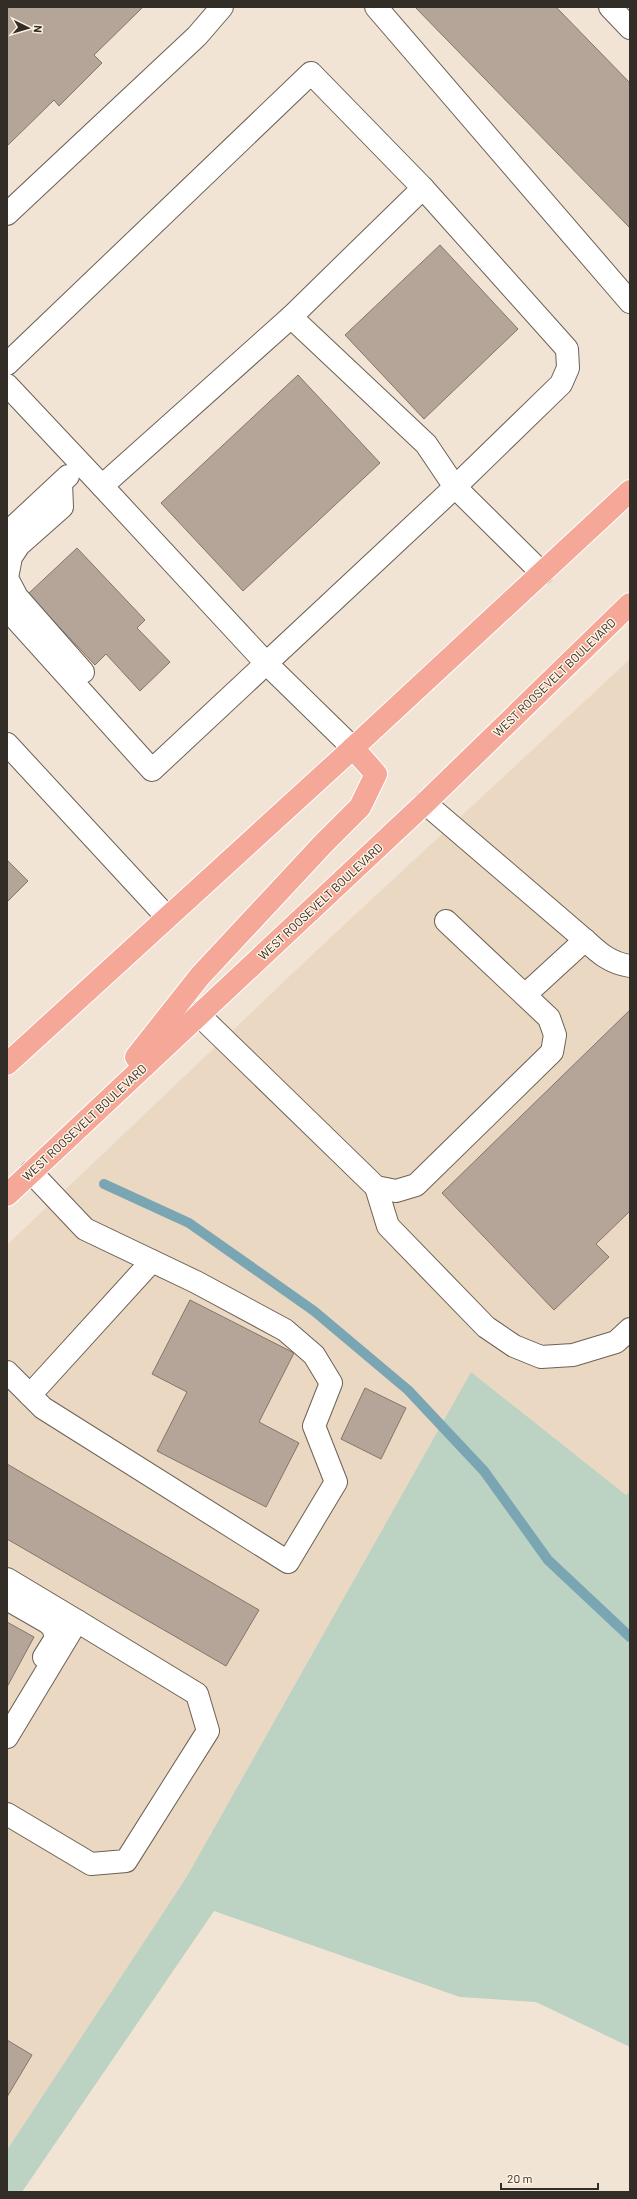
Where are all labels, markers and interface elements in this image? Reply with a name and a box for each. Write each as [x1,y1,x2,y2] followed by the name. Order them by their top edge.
[8,8,48,48] north arrow
[32,25,45,33] text: N
[490,615,618,739] street label: WEST ROOSEVELT BOULEVARD
[255,840,385,962] street label: WEST ROOSEVELT BOULEVARD
[19,1061,149,1183] street label: WEST ROOSEVELT BOULEVARD
[501,2165,598,2191] scale bar
[507,2171,533,2185] text: 20 m

